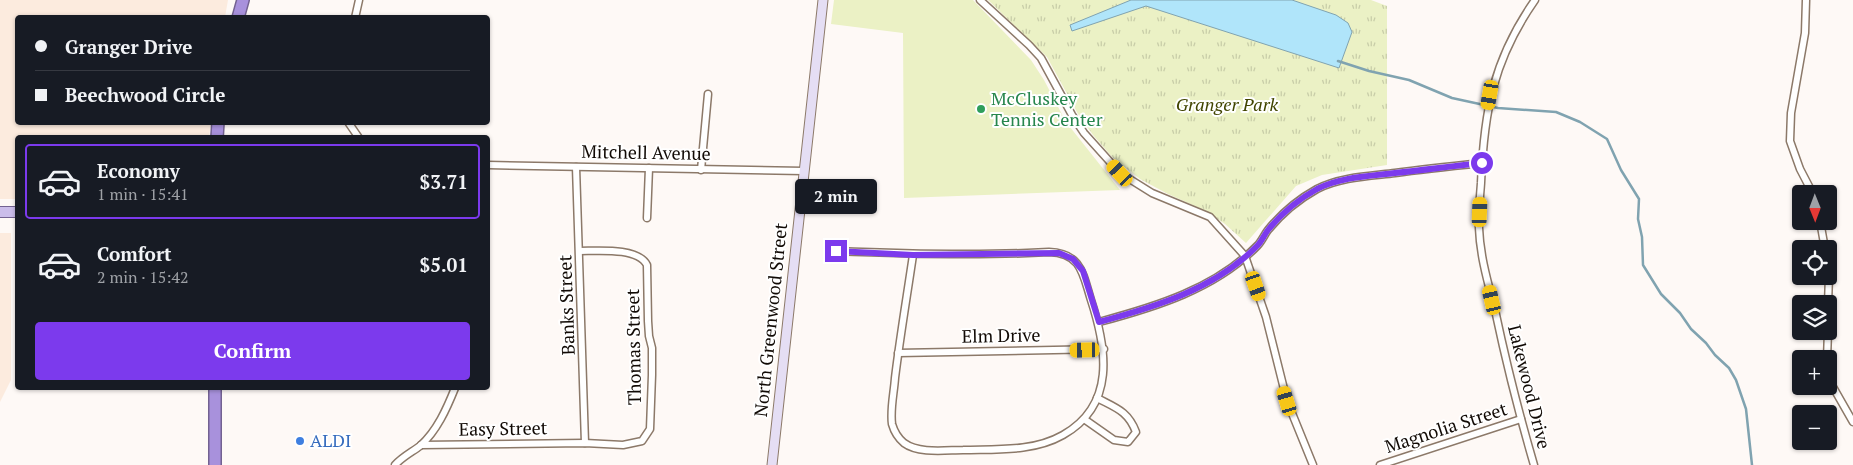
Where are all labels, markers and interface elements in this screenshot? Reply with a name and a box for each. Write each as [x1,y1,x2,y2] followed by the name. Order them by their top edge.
[65,34,192,59] text: Granger Drive
[1480,79,1499,111] car
[65,82,225,107] text: Beechwood Circle
[991,86,1103,131] place label: McCluskey Tennis Center
[1176,92,1279,116] park label: Granger Park
[975,103,987,115] marker: McCluskey Tennis Center
[581,139,711,165] street label: Mitchell Avenue
[1471,152,1493,174] route start
[1104,157,1135,189] car
[97,158,180,183] text: Economy
[37,159,82,204] icon: car
[419,169,468,194] text: $3.71
[795,178,877,214] callout: 2 min
[97,183,189,205] text: 1 min · 15:41
[814,185,858,207] text: 2 min
[1792,185,1838,230] north arrow
[1792,185,1837,450] map controls
[1471,197,1488,227] car
[748,221,792,418] street label: North Greenwood Street
[825,240,847,262] route end
[1792,240,1837,285] button: locate
[97,241,172,266] text: Comfort
[37,242,82,287] icon: car
[419,252,468,277] text: $5.01
[552,254,580,356] street label: Banks Street
[97,266,189,288] text: 2 min · 15:42
[1244,269,1267,303] car
[1481,284,1502,316] car
[620,288,646,405] street label: Thomas Street
[1792,295,1837,340] button: layers
[35,322,470,380] button: Confirm
[961,322,1041,348] street label: Elm Drive
[1503,322,1557,451] street label: Lakewood Drive
[1069,342,1100,358] car
[1792,350,1837,395] button: +
[1275,384,1298,418] car
[1382,396,1510,458] street label: Magnolia Street
[1792,405,1837,450] button: −
[458,415,548,441] street label: Easy Street
[310,428,351,452] place label: ALDI
[294,435,306,447] marker: ALDI

